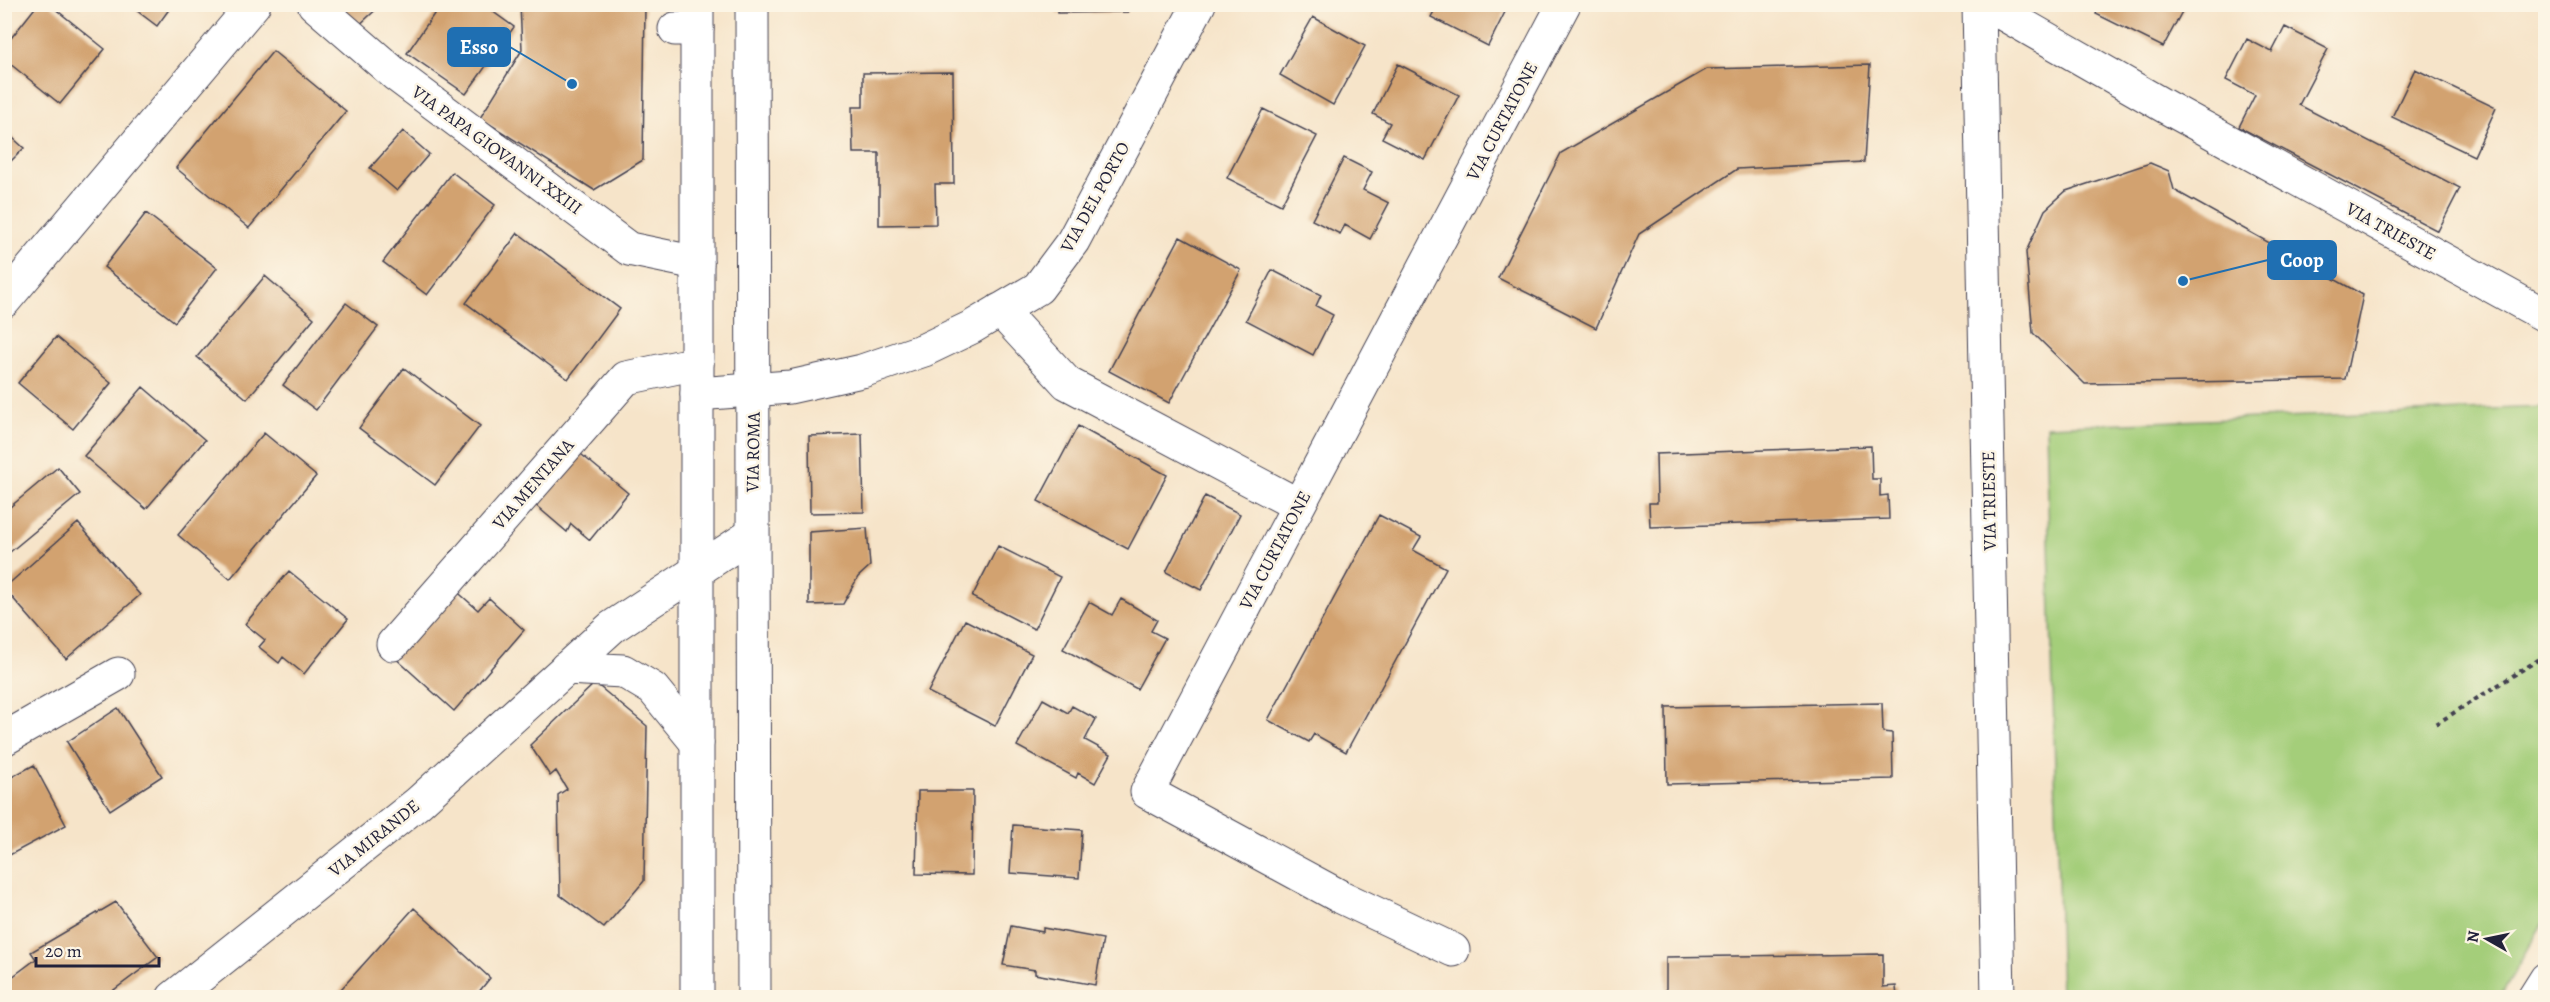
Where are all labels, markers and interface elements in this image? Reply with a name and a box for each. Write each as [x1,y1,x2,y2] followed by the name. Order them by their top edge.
[448,28,510,66] callout: Esso
[460,34,498,61] text: Esso
[1460,58,1543,185] street label: VIA CURTATONE
[406,79,587,220] street label: VIA PAPA GIOVANNI XXIII
[1054,137,1135,257] street label: VIA DEL PORTO
[2341,196,2440,266] street label: VIA TRIESTE
[2268,241,2336,279] callout: Coop
[2280,247,2324,274] text: Coop
[740,411,766,493] street label: VIA ROMA
[486,433,579,535] street label: VIA MENTANA
[1976,451,2002,552] street label: VIA TRIESTE
[1233,487,1316,614] street label: VIA CURTATONE
[323,794,425,883] street label: VIA MIRANDE
[2457,909,2517,969] north arrow
[2461,929,2485,944] text: N
[36,930,159,968] scale bar
[45,939,82,963] text: 20 m

